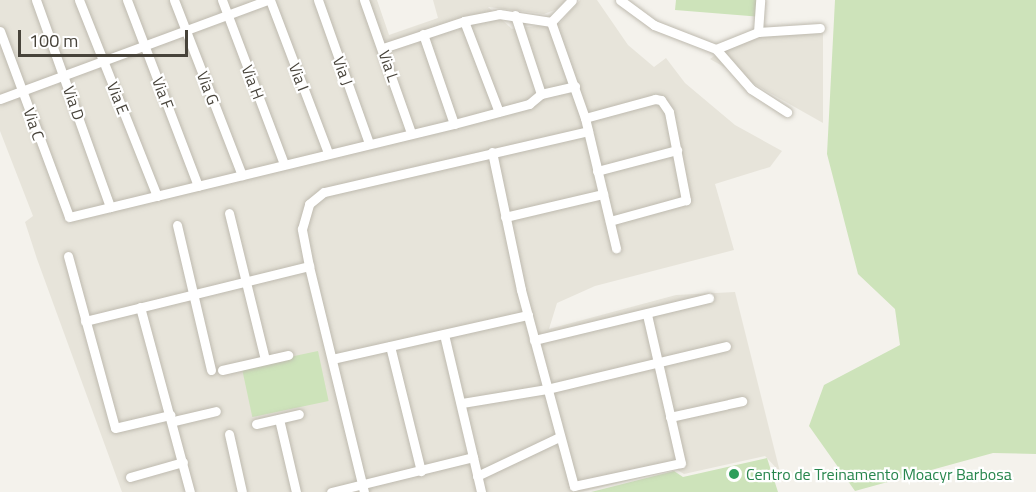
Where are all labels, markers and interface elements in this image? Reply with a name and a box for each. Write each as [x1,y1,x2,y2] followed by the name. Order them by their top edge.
[21,18,190,56] scale bar
[29,27,78,54] text: 100 m
[375,48,403,84] street label: Via L
[329,54,357,88] street label: Via J
[285,60,313,94] street label: Via I
[238,62,268,102] street label: Via H
[193,69,223,107] street label: Via G
[148,74,178,112] street label: Via F
[103,79,133,117] street label: Via E
[59,83,89,123] street label: Via D
[20,105,48,143] street label: Via C
[746,464,1012,484] place label: Centro de Treinamento Moacyr Barbosa
[727,467,741,481] marker: Centro de Treinamento Moacyr Barbosa

